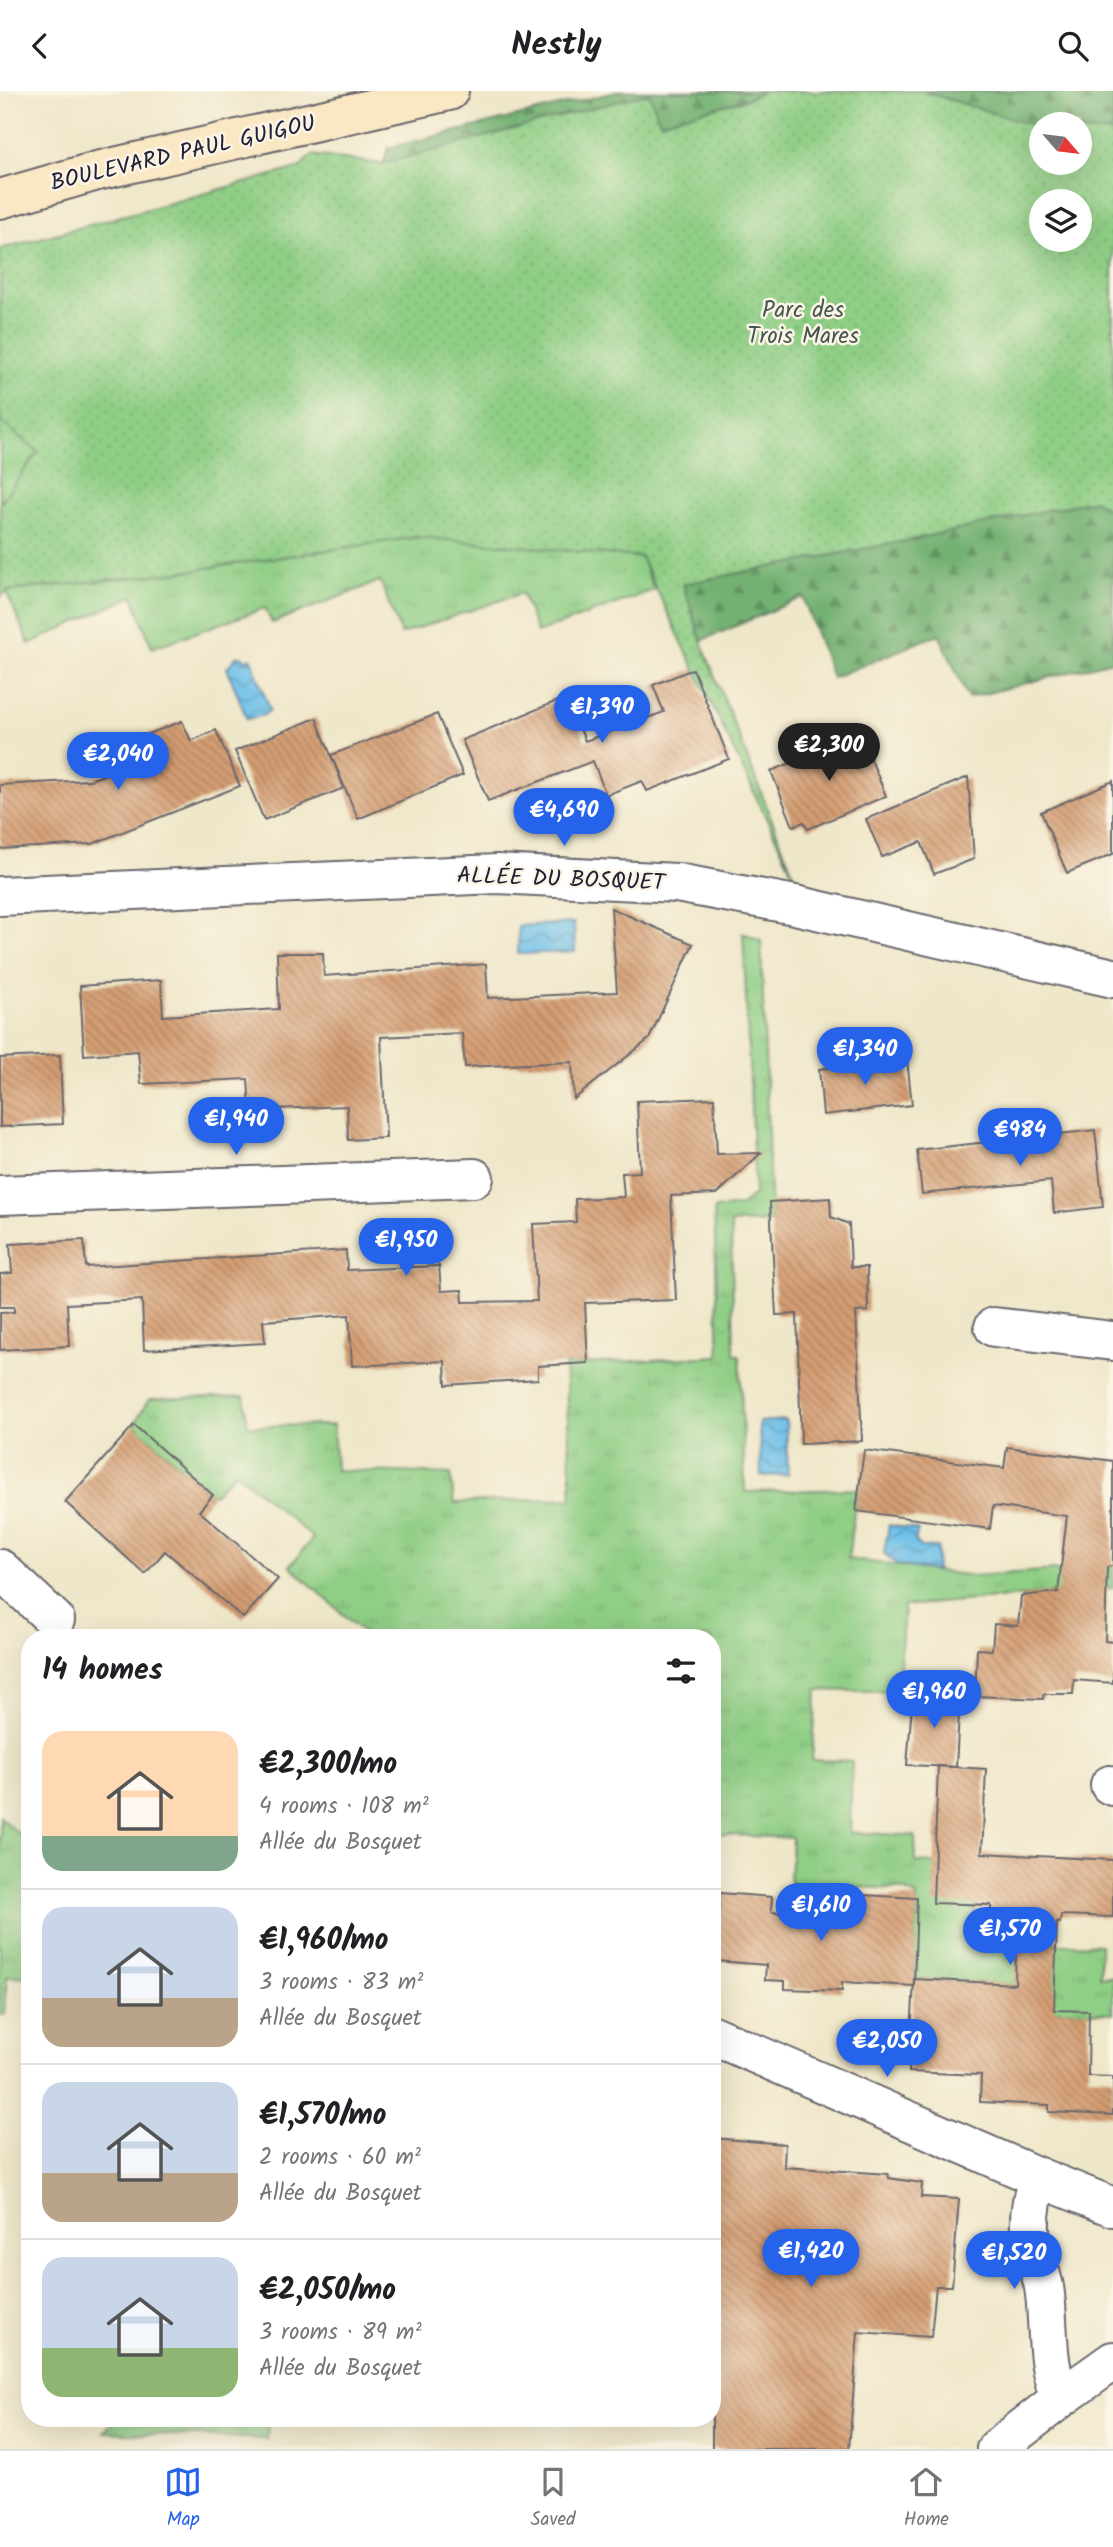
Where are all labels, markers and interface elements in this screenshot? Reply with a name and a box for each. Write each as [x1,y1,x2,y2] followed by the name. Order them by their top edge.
[511,20,602,71] text: Nestly
[21,27,59,65] icon: back
[1054,27,1092,65] icon: search
[47,106,319,202] street label: BOULEVARD PAUL GUIGOU
[1029,112,1092,175] north arrow
[1029,112,1092,252] map controls
[1029,189,1092,252] button: layers
[747,293,859,355] park label: Parc des Trois Mares
[545,685,659,745] pin: €1,390
[570,690,634,726] text: €1,390
[772,723,886,783] pin: €2,300
[794,728,864,764] text: €2,300
[61,733,175,792] pin: €2,040
[83,737,153,773] text: €2,040
[507,789,621,848] pin: €4,690
[529,793,599,829] text: €4,690
[456,858,667,902] street label: ALLÉE DU BOSQUET
[808,1027,922,1087] pin: €1,340
[833,1032,897,1068] text: €1,340
[179,1097,293,1157] pin: €1,940
[204,1102,268,1138] text: €1,940
[979,1109,1061,1168] pin: €984
[994,1113,1046,1149] text: €984
[349,1219,463,1278] pin: €1,950
[375,1223,437,1259] text: €1,950
[42,1647,163,1695] text: 14 homes
[662,1652,700,1690] icon: filters
[877,1671,991,1730] pin: €1,960
[902,1675,966,1711] text: €1,960
[259,1741,397,1789] text: €2,300/mo
[98,1759,182,1843] icon: home
[259,1789,429,1825] text: 4 rooms · 108 m²
[259,1825,422,1861] text: Allée du Bosquet
[764,1883,878,1943] pin: €1,610
[792,1888,850,1924] text: €1,610
[953,1907,1067,1967] pin: €1,570
[979,1912,1041,1948] text: €1,570
[259,1917,388,1965] text: €1,960/mo
[98,1935,182,2019] icon: home
[259,1965,423,2001] text: 3 rooms · 83 m²
[259,2001,422,2037] text: Allée du Bosquet
[830,2019,944,2079] pin: €2,050
[852,2024,922,2060] text: €2,050
[259,2092,386,2140] text: €1,570/mo
[98,2110,182,2194] icon: home
[259,2140,421,2176] text: 2 rooms · 60 m²
[259,2176,422,2212] text: Allée du Bosquet
[754,2229,868,2289] pin: €1,420
[957,2231,1071,2291] pin: €1,520
[778,2234,844,2270] text: €1,420
[982,2236,1046,2272] text: €1,520
[259,2267,396,2315] text: €2,050/mo
[98,2285,182,2369] icon: home
[259,2315,422,2351] text: 3 rooms · 89 m²
[259,2351,422,2387] text: Allée du Bosquet
[164,2463,202,2535] tab: Map
[530,2463,576,2535] tab: Saved
[904,2463,949,2535] tab: Home

